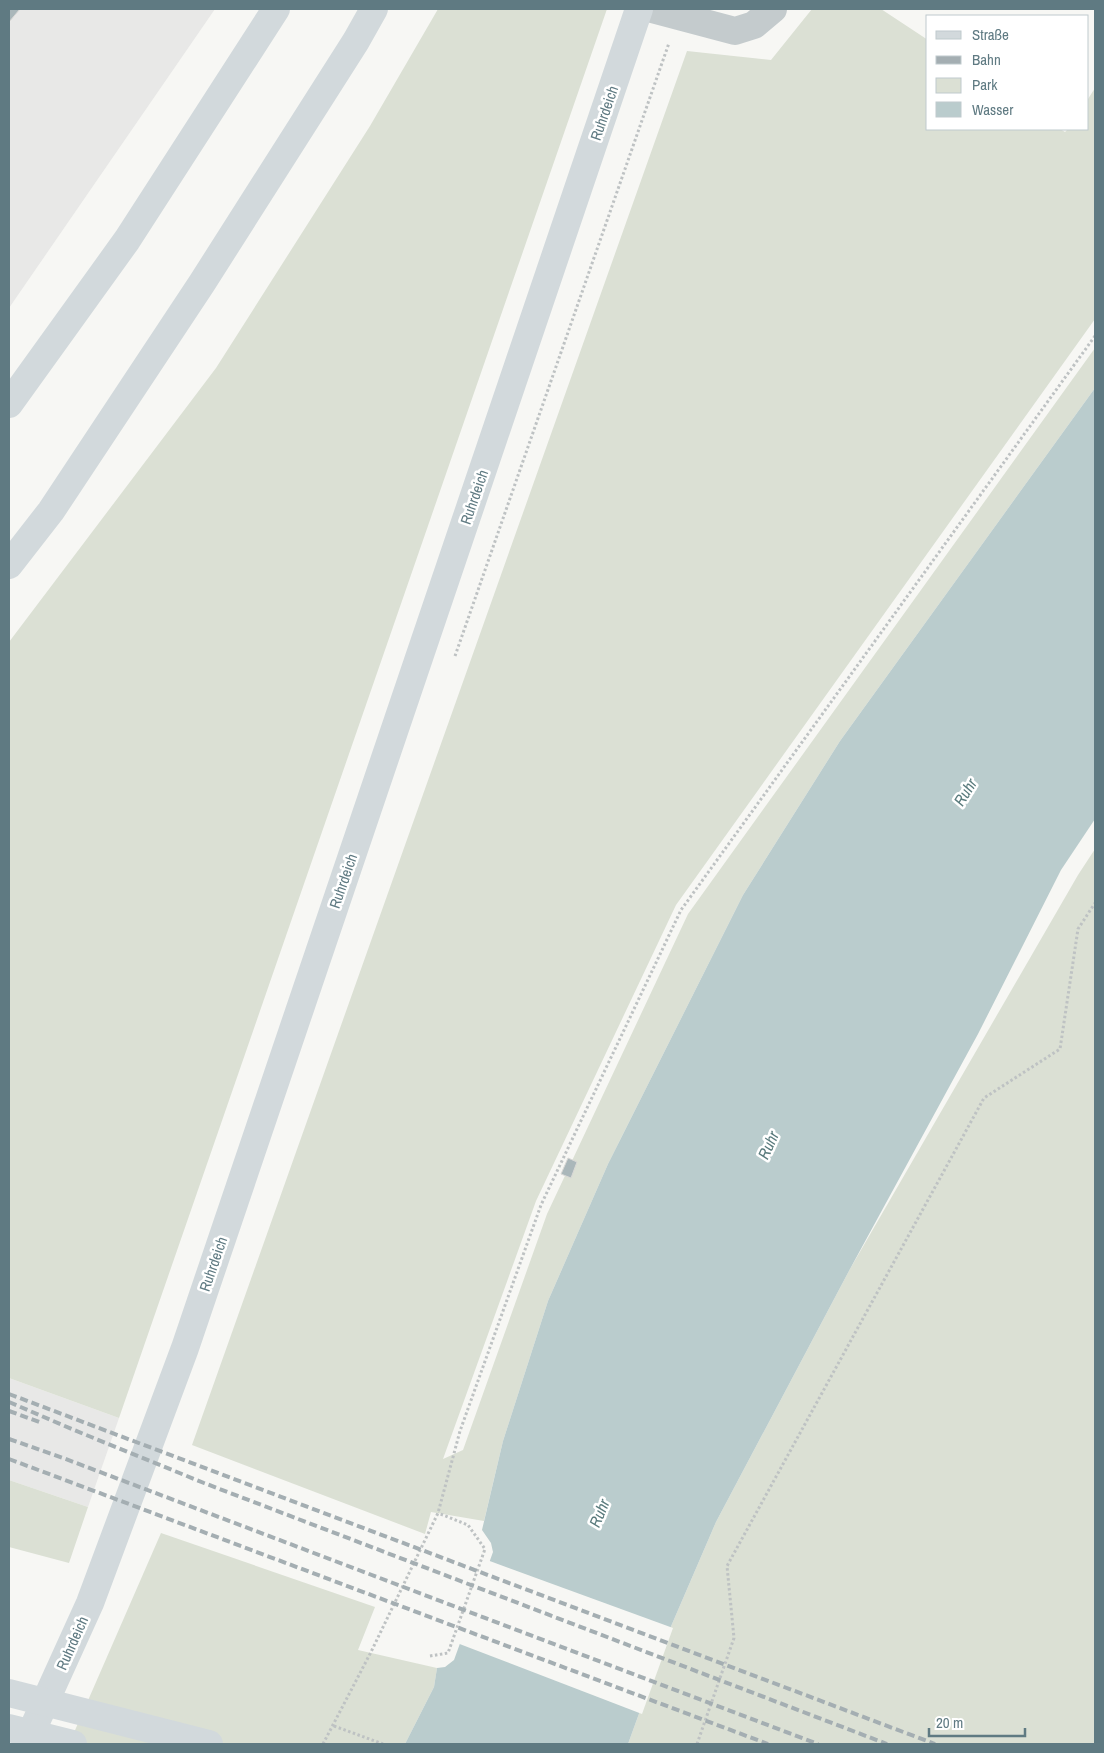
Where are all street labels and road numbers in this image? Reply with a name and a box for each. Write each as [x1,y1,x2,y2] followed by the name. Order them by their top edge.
[585,83,623,143] street label: Ruhrdeich
[455,467,493,527] street label: Ruhrdeich
[324,851,362,911] street label: Ruhrdeich
[194,1234,232,1294] street label: Ruhrdeich
[51,1613,93,1673] street label: Ruhrdeich

